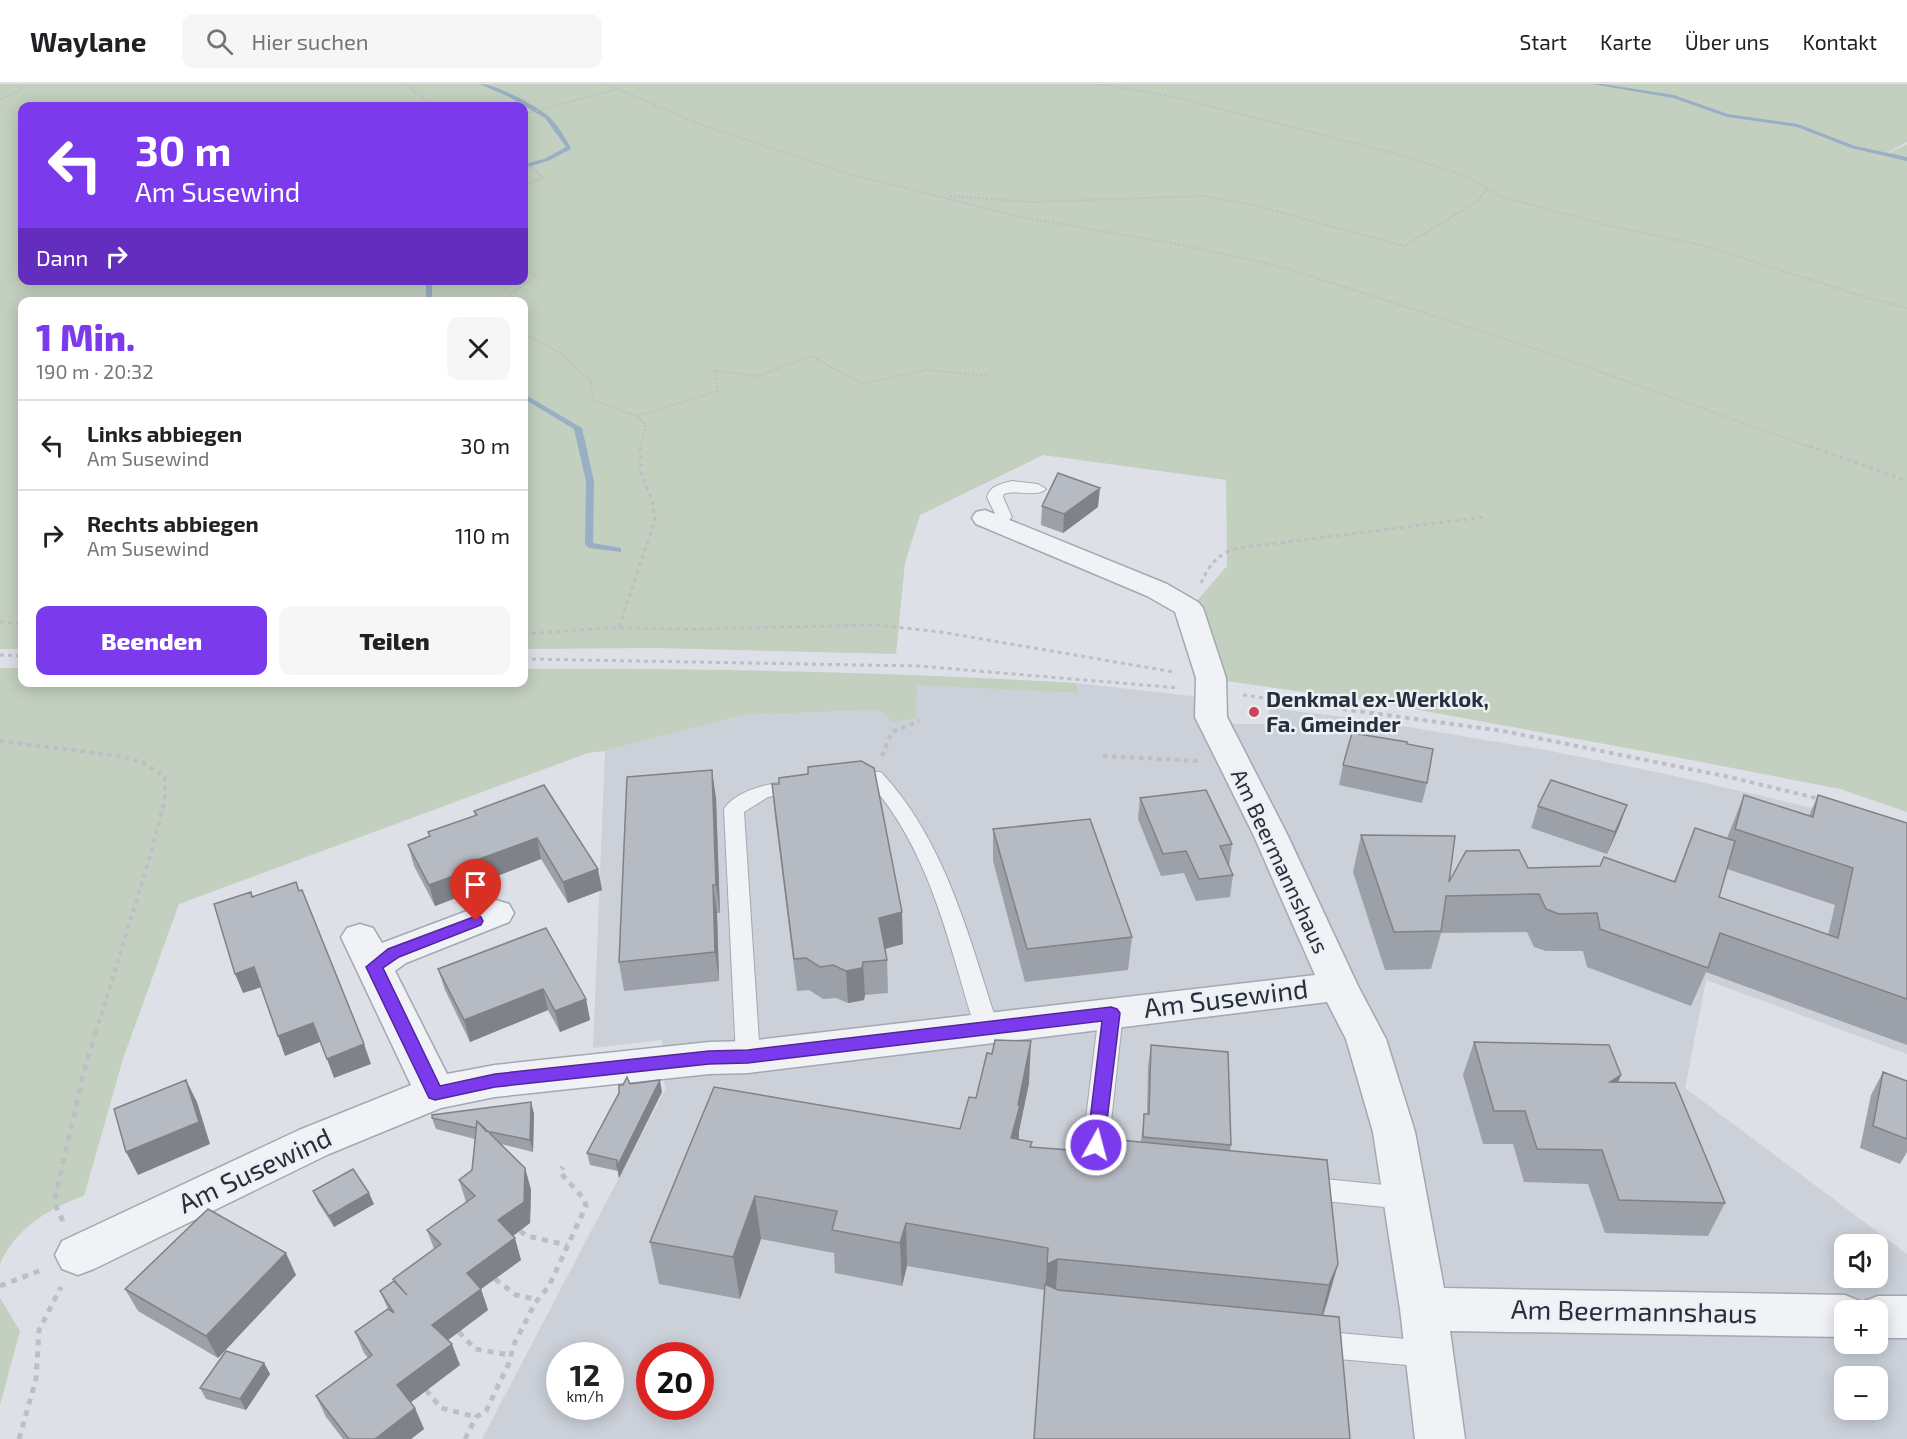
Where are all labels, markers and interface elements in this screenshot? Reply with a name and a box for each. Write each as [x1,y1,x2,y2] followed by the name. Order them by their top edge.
[182,14,602,68] search box
[30,24,146,58] text: Waylane
[203,25,236,58] icon: search
[251,28,369,54] text: Hier suchen
[1520,29,1567,54] text: Start
[1600,29,1652,54] text: Karte
[1685,29,1770,54] text: Über uns
[1803,29,1877,54] text: Kontakt
[135,124,231,174] text: 30 m
[36,126,114,204] icon: left
[135,175,300,207] text: Am Susewind
[100,240,133,273] icon: right
[36,244,88,270] text: Dann
[36,315,135,358] text: 1 Min.
[447,317,510,380] button: close
[36,359,153,383] text: 190 m · 20:32
[87,420,242,446] text: Links abbiegen
[36,429,69,462] icon: left
[460,432,510,458] text: 30 m
[87,446,209,470] text: Am Susewind
[87,510,259,536] text: Rechts abbiegen
[36,519,69,552] icon: right
[455,522,510,548] text: 110 m
[87,536,209,560] text: Am Susewind
[36,606,267,675] button: Beenden
[279,606,510,675] button: Teilen
[1266,685,1489,736] place label: Denkmal ex-Werklok, Fa. Gmeinder
[1247,705,1261,719] marker: Denkmal ex-Werklok, Fa. Gmeinder
[1227,764,1335,957] street label: Am Beermannshaus
[450,859,501,921] pin
[459,868,492,901] icon: arrive
[1142,971,1310,1023] street label: Am Susewind
[1064,1113,1128,1177] position arrow
[172,1120,336,1219] street label: Am Susewind
[1834,1234,1888,1420] map controls
[1834,1234,1888,1288] button: sound
[1511,1292,1757,1328] street label: Am Beermannshaus
[1834,1300,1888,1354] button: +
[636,1342,714,1420] speed limit sign: 20
[570,1356,600,1392] text: 12
[1834,1366,1888,1420] button: −
[566,1387,604,1405] text: km/h

